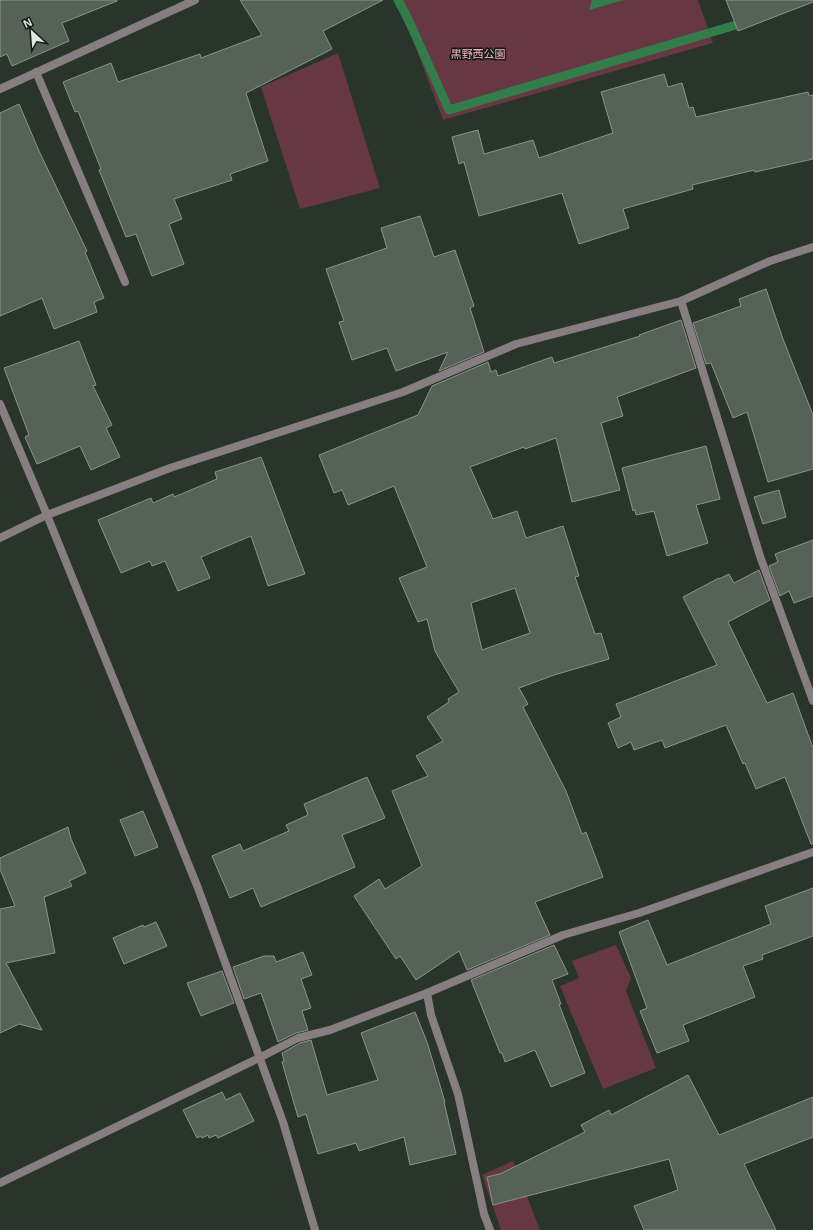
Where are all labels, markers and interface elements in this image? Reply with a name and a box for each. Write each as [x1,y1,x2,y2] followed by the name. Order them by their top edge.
[12,12,52,52] north arrow
[21,16,34,30] text: N
[451,48,506,60] park label: 黒野西公園

